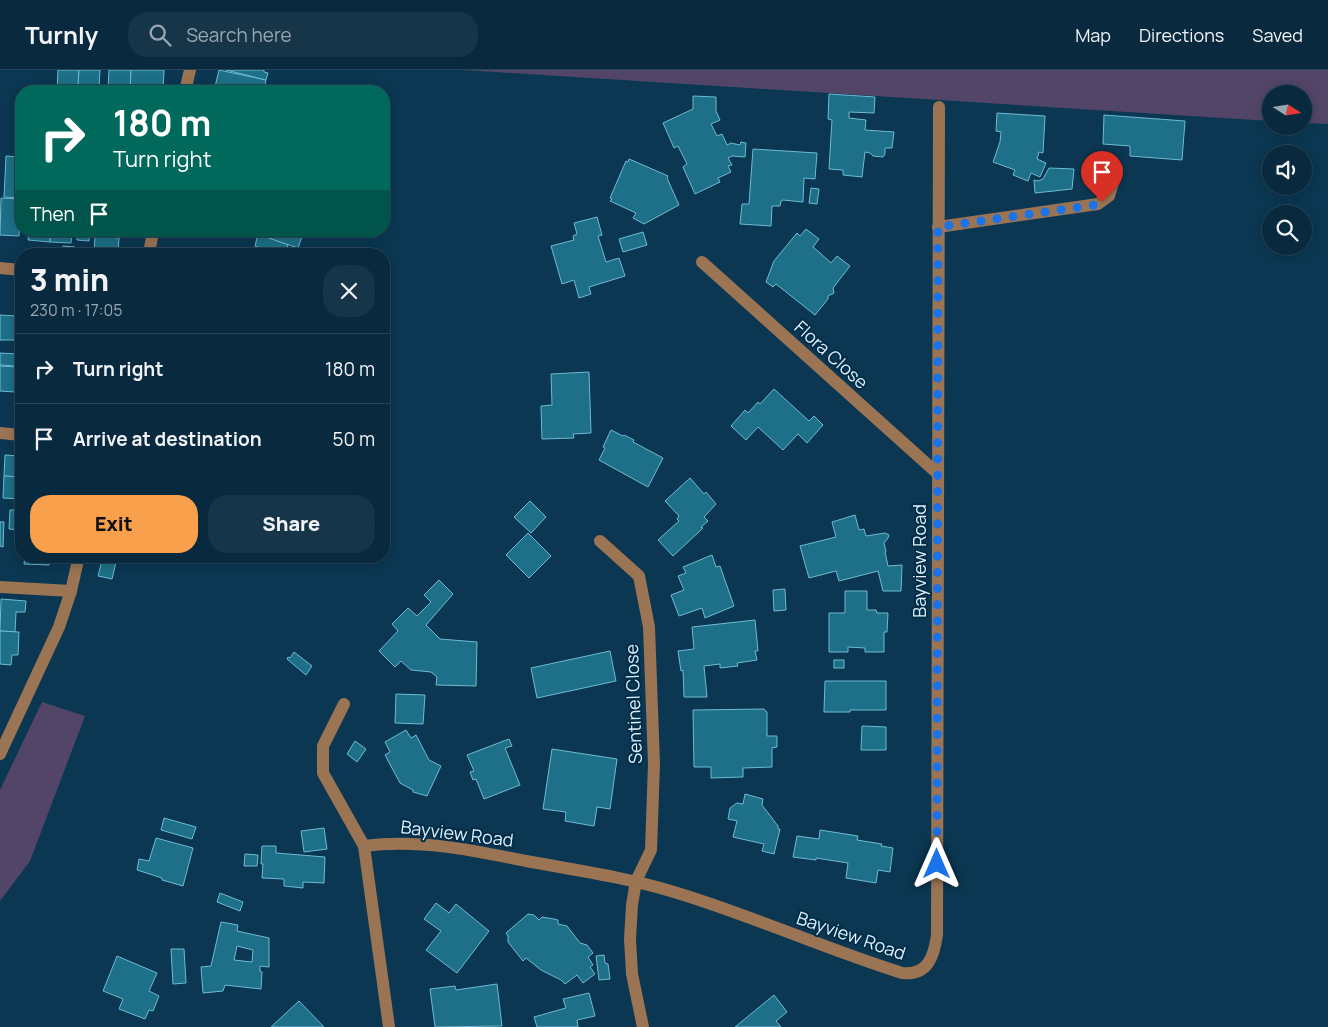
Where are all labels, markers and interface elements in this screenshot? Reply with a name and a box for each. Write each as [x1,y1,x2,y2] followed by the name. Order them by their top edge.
[128,12,478,57] search box
[25,18,98,51] text: Turnly
[146,21,174,49] icon: search
[186,22,292,48] text: Search here
[1075,23,1111,47] text: Map
[1139,23,1224,47] text: Directions
[1252,23,1303,47] text: Saved
[1262,85,1312,135] north arrow
[1262,85,1312,255] map controls
[113,99,211,147] text: 180 m
[30,105,95,170] icon: right
[113,144,211,174] text: Turn right
[1262,145,1312,195] button: sound
[1081,151,1123,202] pin
[1088,158,1116,186] icon: arrive
[85,200,113,228] icon: arrive
[30,201,75,227] text: Then
[1262,205,1312,255] button: search
[30,259,109,300] text: 3 min
[323,265,375,317] button: close
[30,299,123,321] text: 230 m · 17:05
[790,315,874,394] street label: Flora Close
[30,355,58,383] icon: right
[73,356,163,382] text: Turn right
[325,356,375,382] text: 180 m
[30,425,58,453] icon: arrive
[73,426,262,452] text: Arrive at destination
[333,426,375,452] text: 50 m
[30,495,198,553] button: Exit
[208,495,375,553] button: Share
[907,504,931,618] street label: Bayview Road
[619,644,647,764] street label: Sentinel Close
[399,814,515,852] street label: Bayview Road
[910,837,962,889] position arrow
[794,905,909,965] street label: Bayview Road

